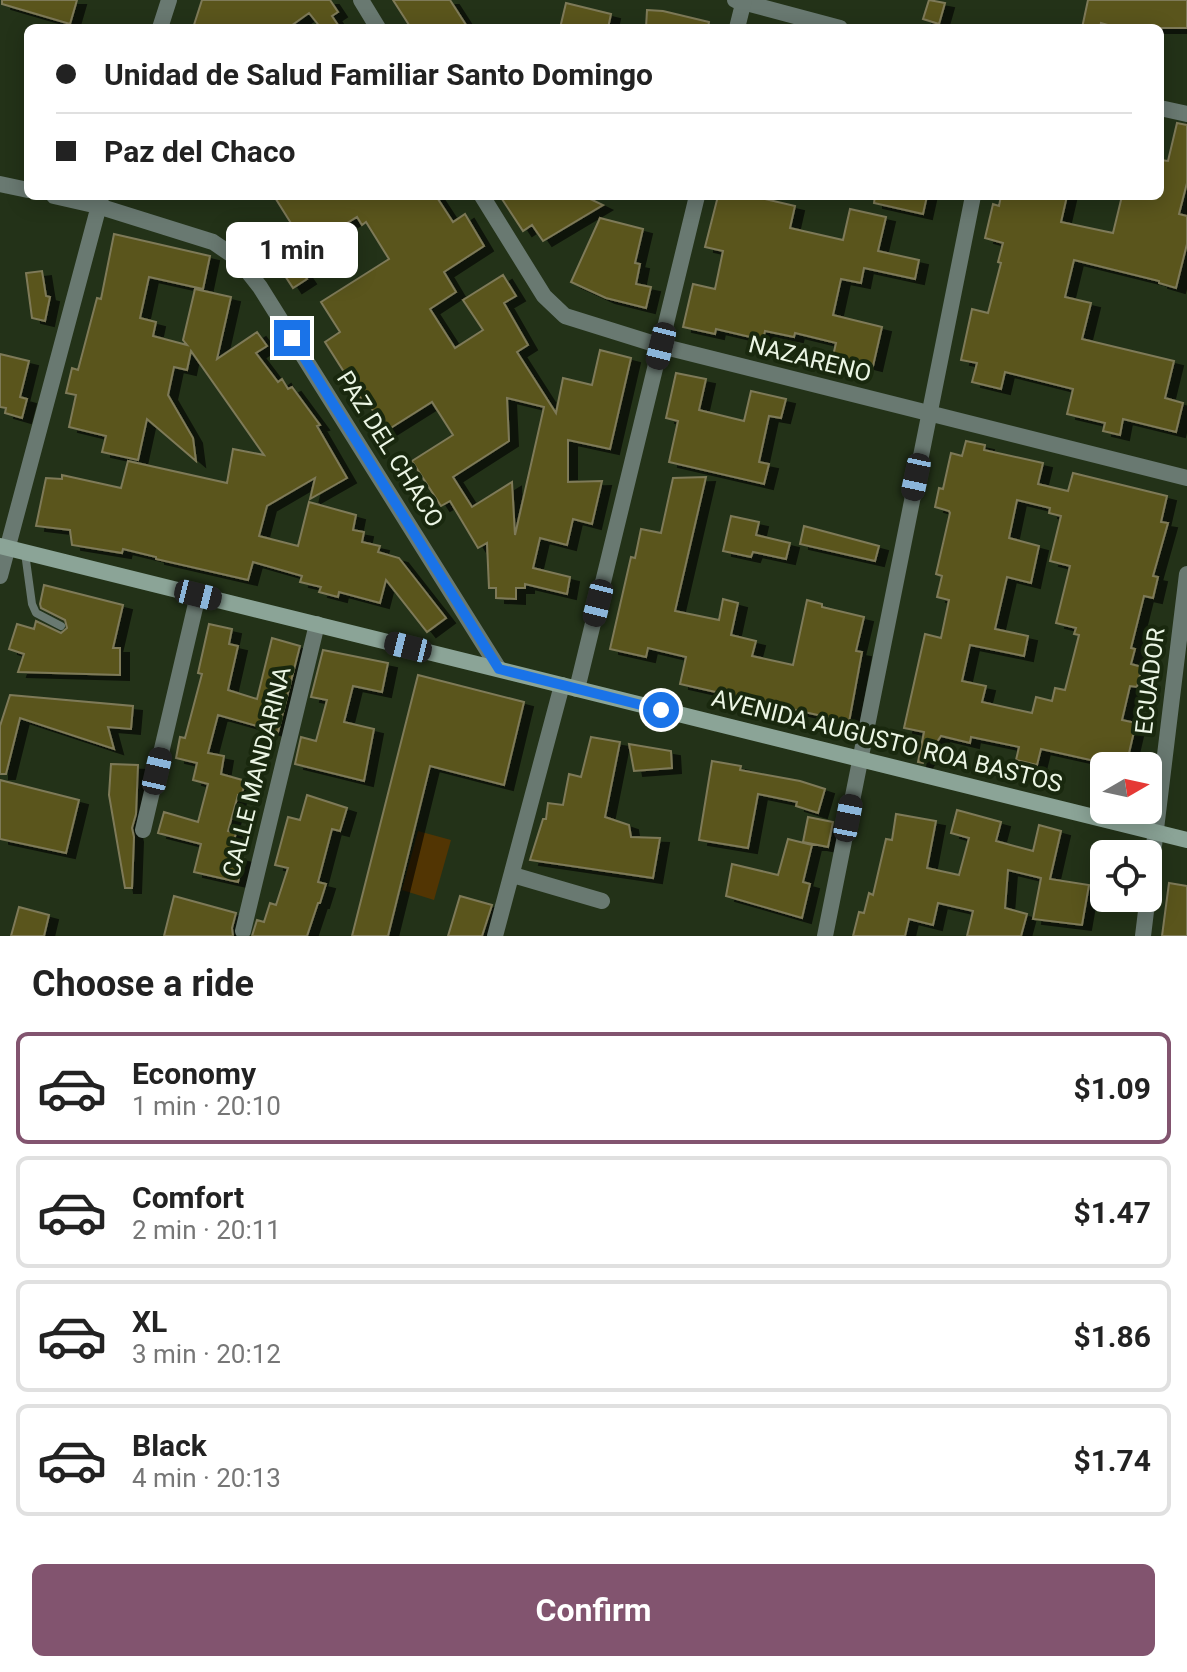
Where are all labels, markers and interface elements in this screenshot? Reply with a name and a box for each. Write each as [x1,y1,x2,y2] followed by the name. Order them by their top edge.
[104,57,653,92] text: Unidad de Salud Familiar Santo Domingo
[104,134,295,169] text: Paz del Chaco
[226,222,358,278] callout: 1 min
[259,235,325,265] text: 1 min
[274,320,310,356] route end
[644,320,678,372] car
[746,330,874,388] street label: NAZARENO
[331,366,449,532] street label: PAZ DEL CHACO
[899,451,933,503] car
[581,577,615,629] car
[172,578,224,612] car
[1130,626,1170,736] street label: ECUADOR
[382,630,434,664] car
[217,663,297,880] street label: CALLE MANDARINA
[709,684,1065,798] street label: AVENIDA AUGUSTO ROA BASTOS
[643,692,679,728] route start
[140,745,174,797] car
[1090,752,1162,824] north arrow
[1090,752,1162,912] map controls
[832,792,864,844] car
[1090,840,1162,912] button: locate
[32,963,254,1005] text: Choose a ride
[36,1052,108,1124] icon: car
[132,1056,256,1091] text: Economy
[1073,1071,1151,1106] text: $1.09
[132,1091,281,1121] text: 1 min · 20:10
[36,1176,108,1248] icon: car
[132,1180,244,1215] text: Comfort
[1073,1195,1151,1230] text: $1.47
[132,1215,281,1245] text: 2 min · 20:11
[36,1300,108,1372] icon: car
[132,1304,167,1339] text: XL
[1073,1319,1151,1354] text: $1.86
[132,1339,281,1369] text: 3 min · 20:12
[36,1424,108,1496] icon: car
[132,1428,207,1463] text: Black
[1073,1443,1151,1478] text: $1.74
[132,1463,281,1493] text: 4 min · 20:13
[32,1564,1155,1656] button: Confirm

